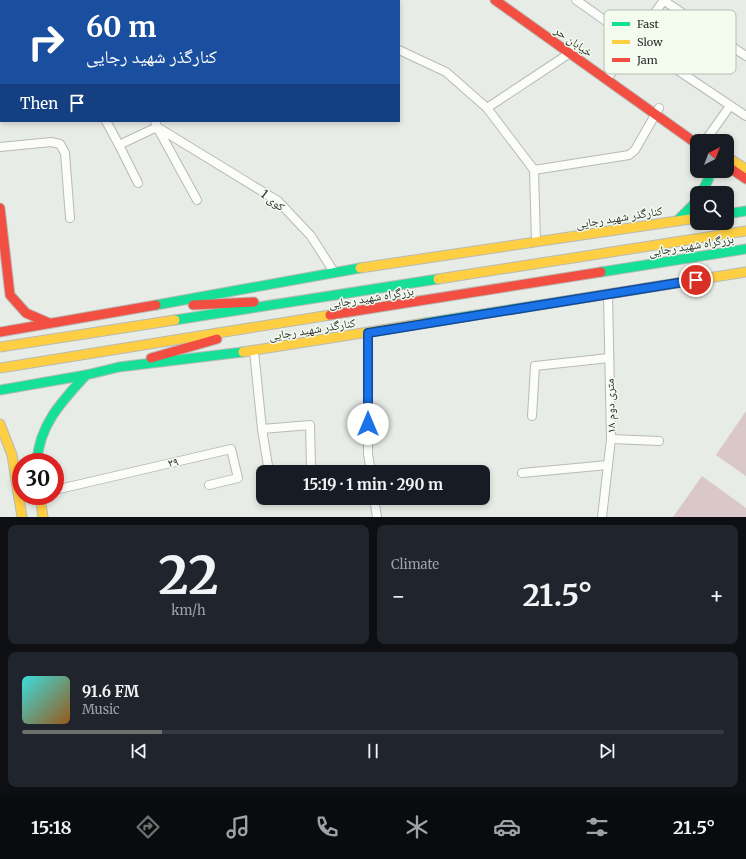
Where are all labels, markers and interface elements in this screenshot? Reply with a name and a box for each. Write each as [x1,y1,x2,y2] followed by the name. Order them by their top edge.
[86,9,156,45] text: 60 m
[604,10,736,74] legend
[20,16,72,68] icon: right
[637,17,660,31] text: Fast
[551,22,596,60] street label: خیابان حر
[637,35,663,49] text: Slow
[86,45,217,68] text: کنارگذر شهید رجایی
[636,53,658,67] text: Jam
[66,92,88,114] icon: arrive
[20,94,58,113] text: Then
[690,134,734,178] north arrow
[690,134,734,230] map controls
[258,186,288,214] street label: کوی 1
[690,186,734,230] button: search
[575,203,663,231] street label: کنارگذر شهید رجایی
[647,231,735,260] street label: بزرگراه شهید رجایی
[679,263,713,297] pin
[685,269,707,291] icon: arrive
[327,283,415,312] street label: بزرگراه شهید رجایی
[268,315,356,343] street label: کنارگذر شهید رجایی
[602,378,619,434] street label: ۱۸ متری دوم
[347,403,389,445] position arrow
[12,453,64,505] speed limit sign: 30
[166,453,180,471] street label: ۲۹
[303,475,443,494] text: 15:19 · 1 min · 290 m
[158,543,219,608] text: 22
[391,556,439,573] text: Climate
[523,576,592,614] text: 21.5°
[391,582,406,610] text: −
[709,582,724,610] text: +
[171,602,206,619] text: km/h
[82,682,139,701] text: 91.6 FM
[82,701,120,718] text: Music
[128,740,150,762] icon: previous
[362,740,384,762] icon: pause
[596,740,618,762] icon: next
[134,813,162,841] icon: directions
[224,813,252,841] icon: music
[313,813,341,841] icon: phone
[403,813,431,841] icon: climate
[493,813,521,841] icon: car
[583,813,611,841] icon: filters
[31,816,72,839] text: 15:18
[673,816,715,839] text: 21.5°

